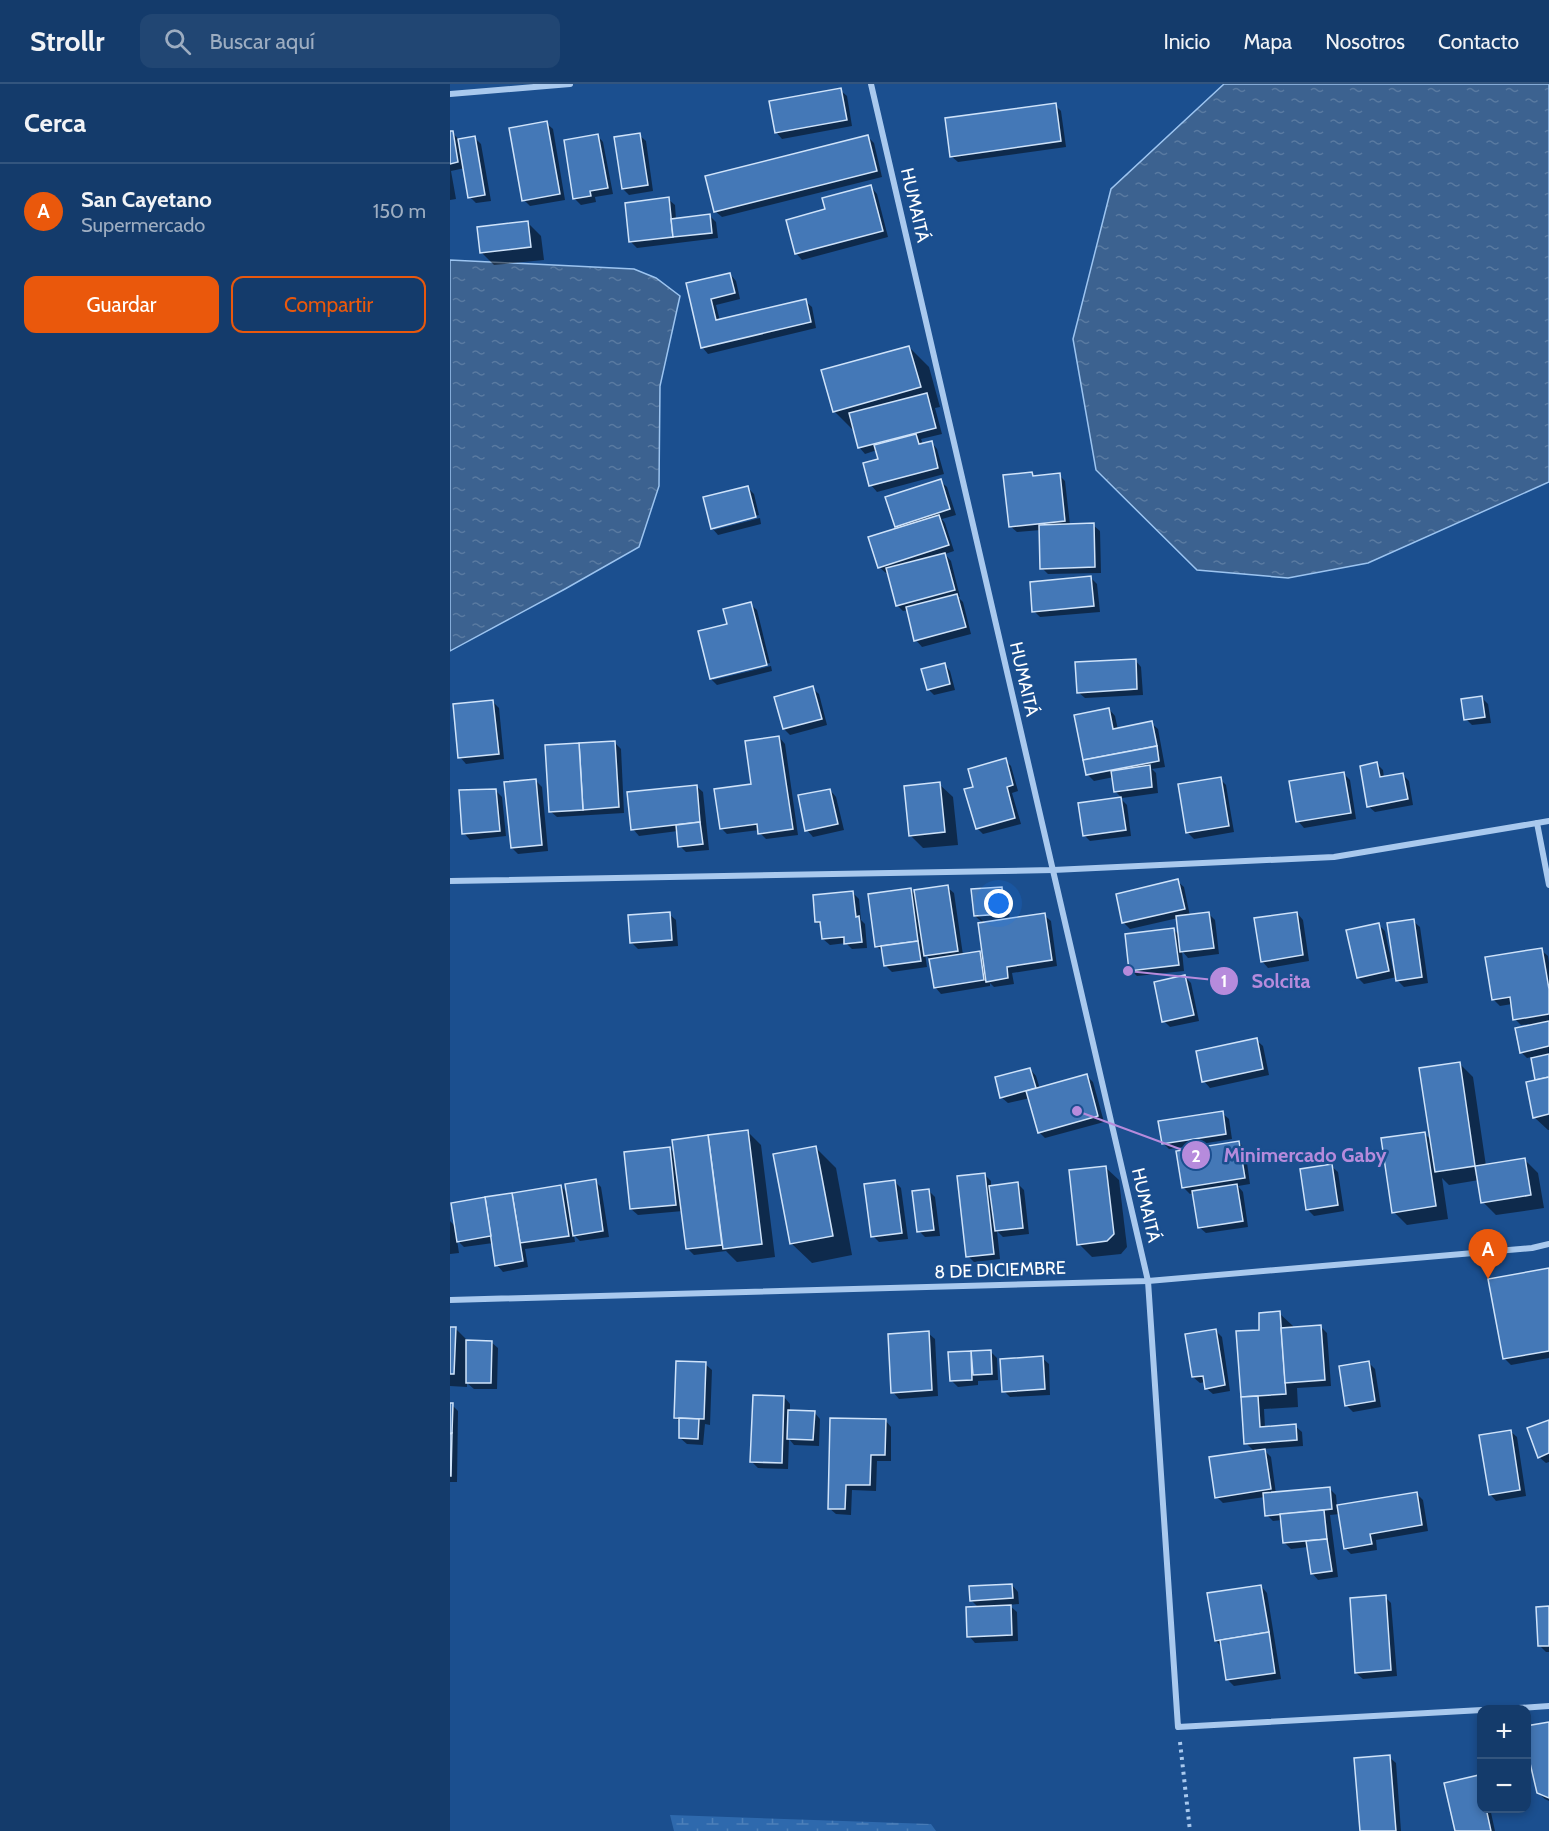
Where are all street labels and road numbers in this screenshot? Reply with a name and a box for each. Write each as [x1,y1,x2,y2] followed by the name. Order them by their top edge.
[896,166,934,244] street label: HUMAITÁ
[1005,640,1043,718] street label: HUMAITÁ
[1127,1166,1165,1244] street label: HUMAITÁ
[934,1257,1066,1283] street label: 8 DE DICIEMBRE

